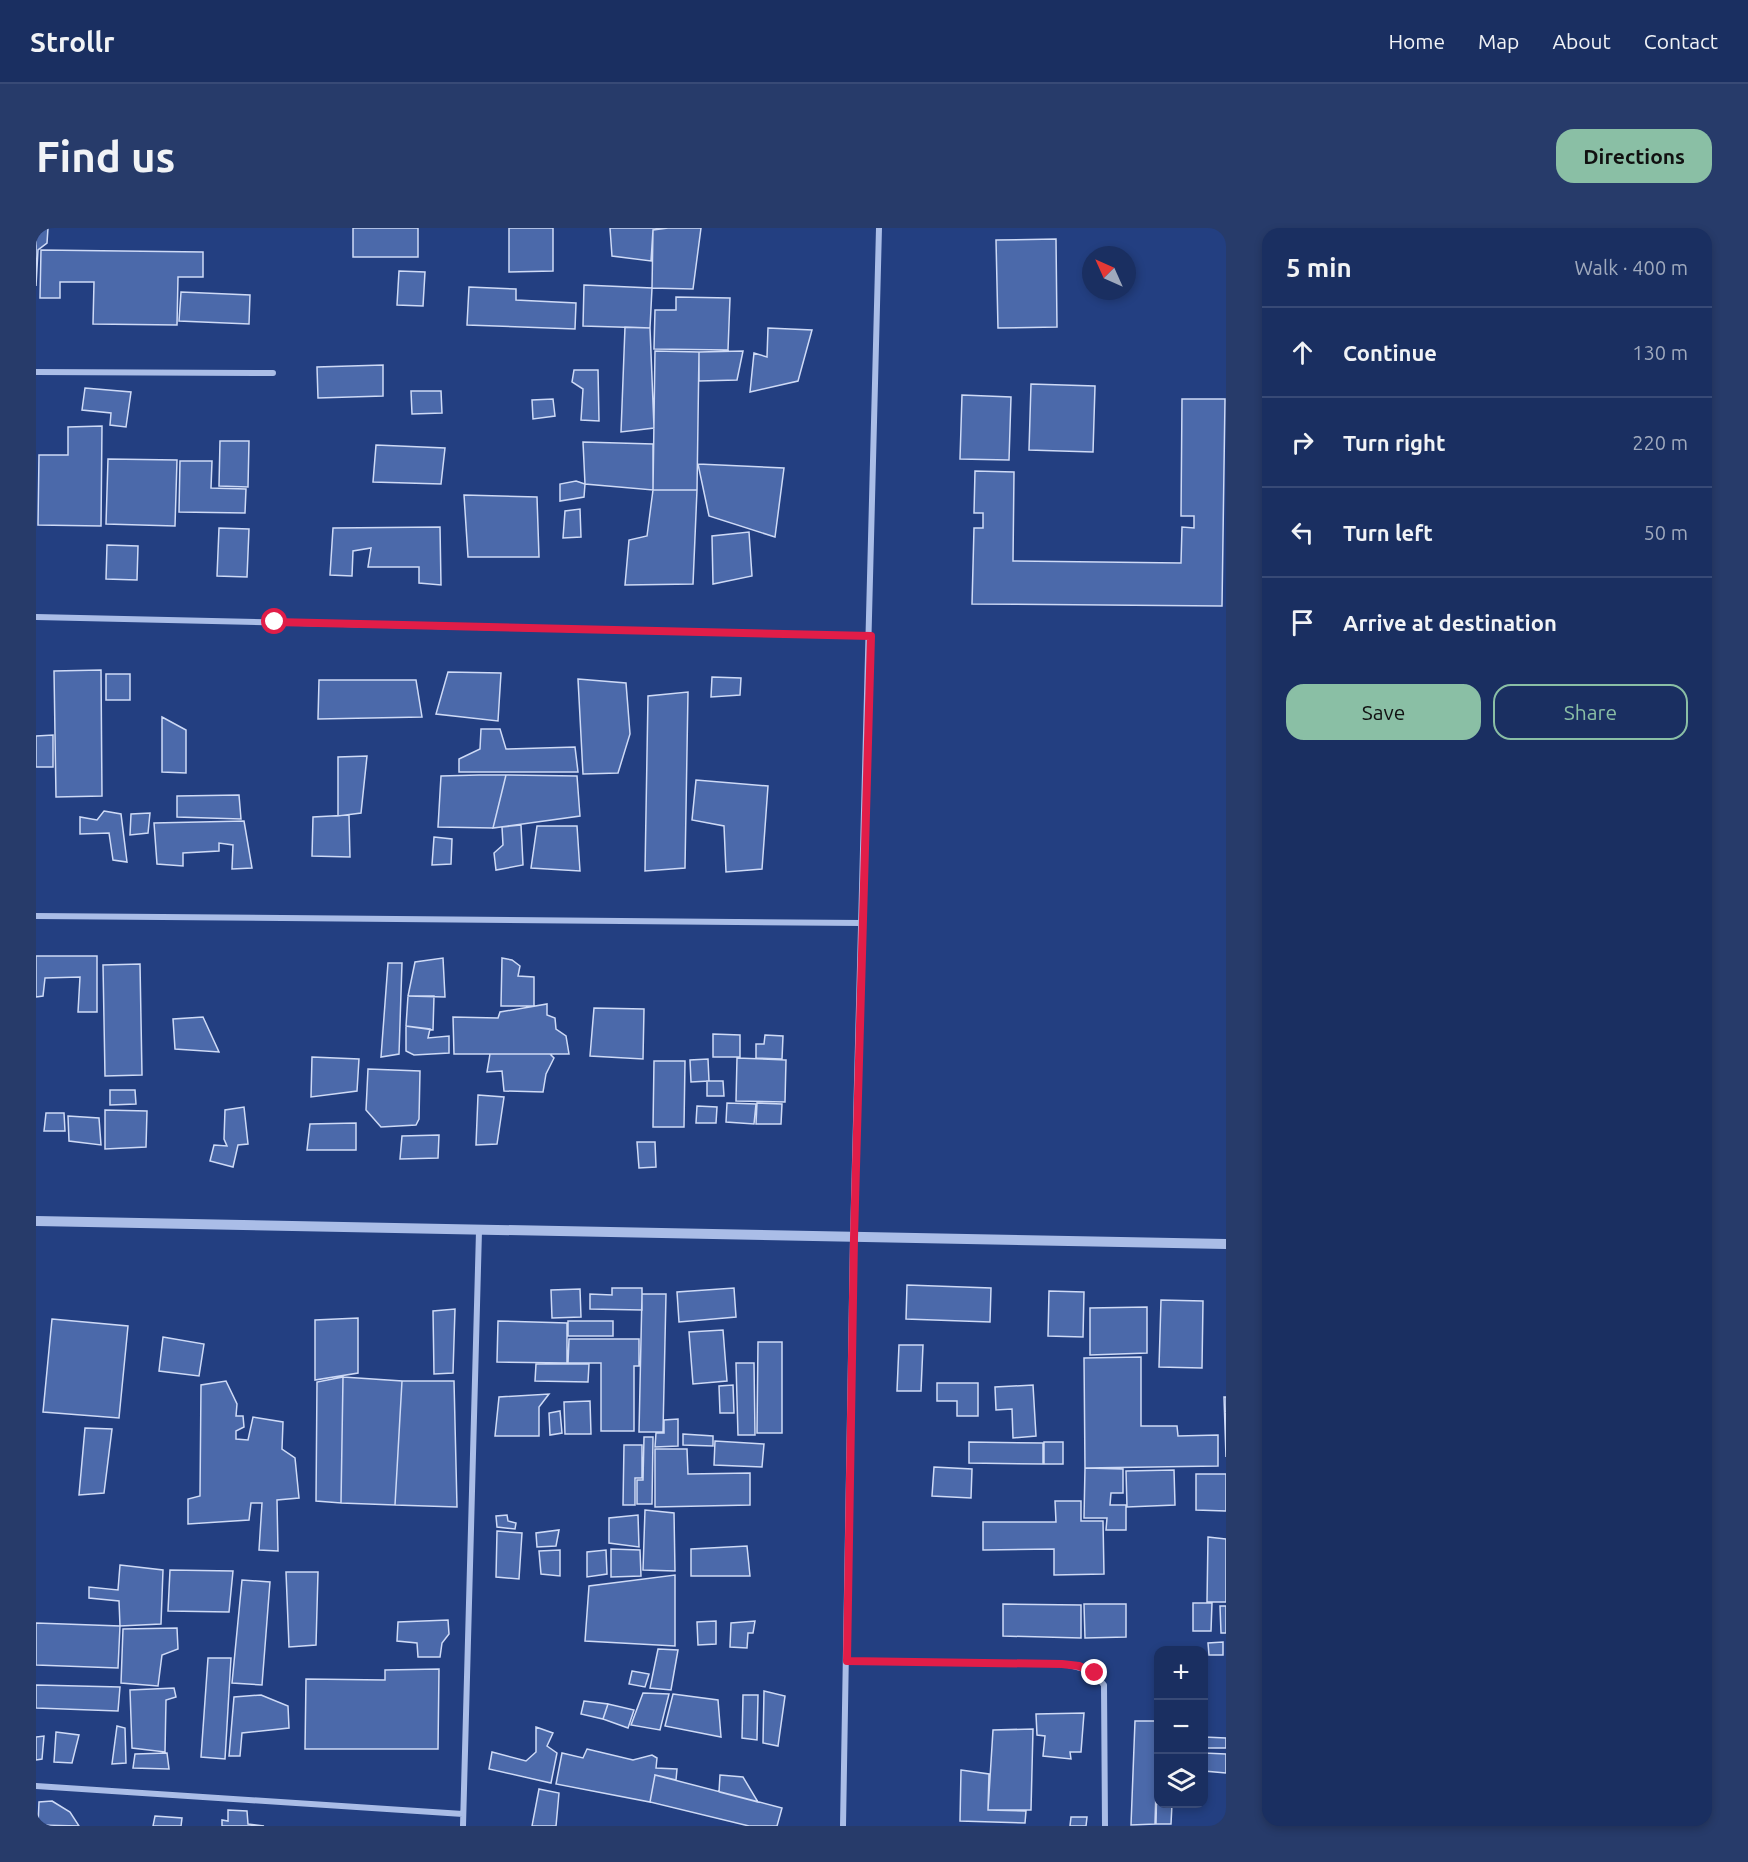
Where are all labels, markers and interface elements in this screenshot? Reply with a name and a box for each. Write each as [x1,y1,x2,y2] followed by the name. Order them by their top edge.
[30,26,115,57] text: Strollr
[1388,29,1445,53] text: Home
[1478,29,1519,53] text: Map
[1552,29,1611,53] text: About
[1644,29,1718,53] text: Contact
[1556,129,1712,183] button: Directions
[36,133,175,180] text: Find us
[1082,246,1136,300] north arrow
[1286,253,1352,282] text: 5 min
[1575,256,1688,279] text: Walk · 400 m
[1286,336,1319,369] icon: ahead
[1343,340,1437,365] text: Continue
[1632,341,1688,364] text: 130 m
[1286,426,1319,459] icon: right
[1343,430,1445,455] text: Turn right
[1632,431,1688,454] text: 220 m
[1286,516,1319,549] icon: left
[1343,520,1433,545] text: Turn left
[1644,521,1688,544] text: 50 m
[1286,606,1319,639] icon: arrive
[261,608,287,634] route start
[1343,610,1557,635] text: Arrive at destination
[1286,684,1481,740] button: Save
[1493,684,1688,740] button: Share
[1154,1646,1208,1808] map controls
[1154,1646,1208,1700] button: +
[1081,1659,1107,1685] route end
[1154,1700,1208,1754] button: −
[1154,1754,1208,1808] button: layers

